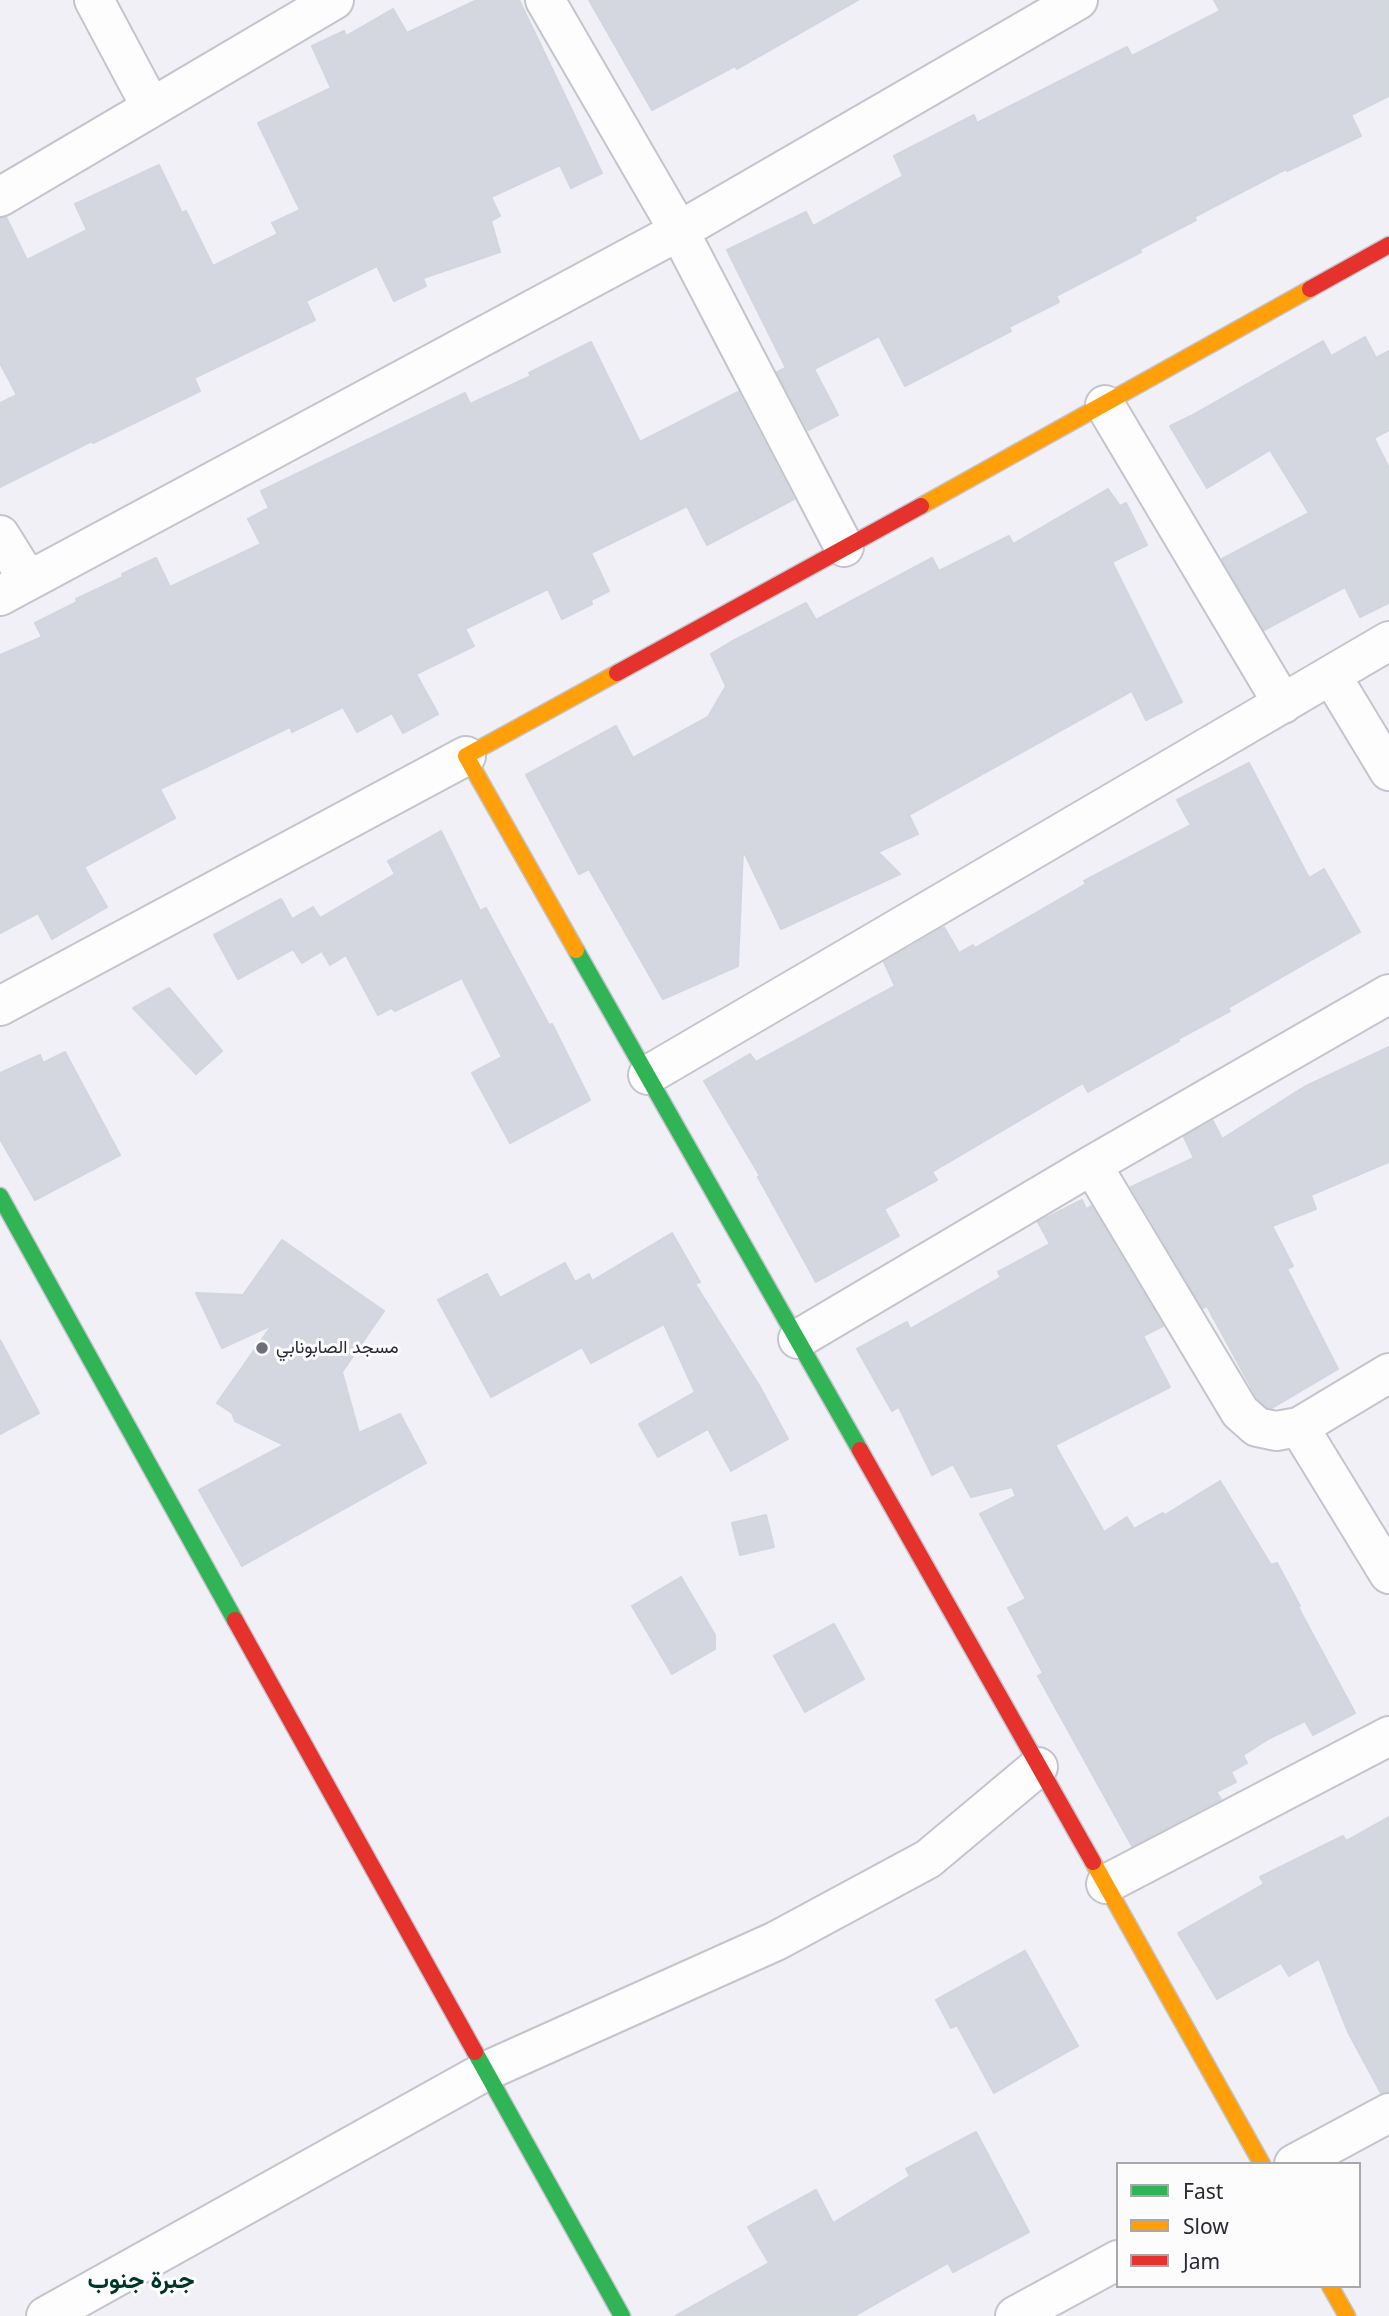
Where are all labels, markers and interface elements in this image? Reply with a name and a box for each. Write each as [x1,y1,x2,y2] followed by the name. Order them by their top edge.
[276,1337,399,1359] place label: مسجد الصابونابي
[254,1340,270,1356] marker: مسجد الصابونابي
[1116,2162,1361,2288] legend
[1183,2177,1223,2205] text: Fast
[1183,2212,1229,2240] text: Slow
[1183,2247,1220,2275] text: Jam
[88,2267,194,2295] district label: جبرة جنوب

